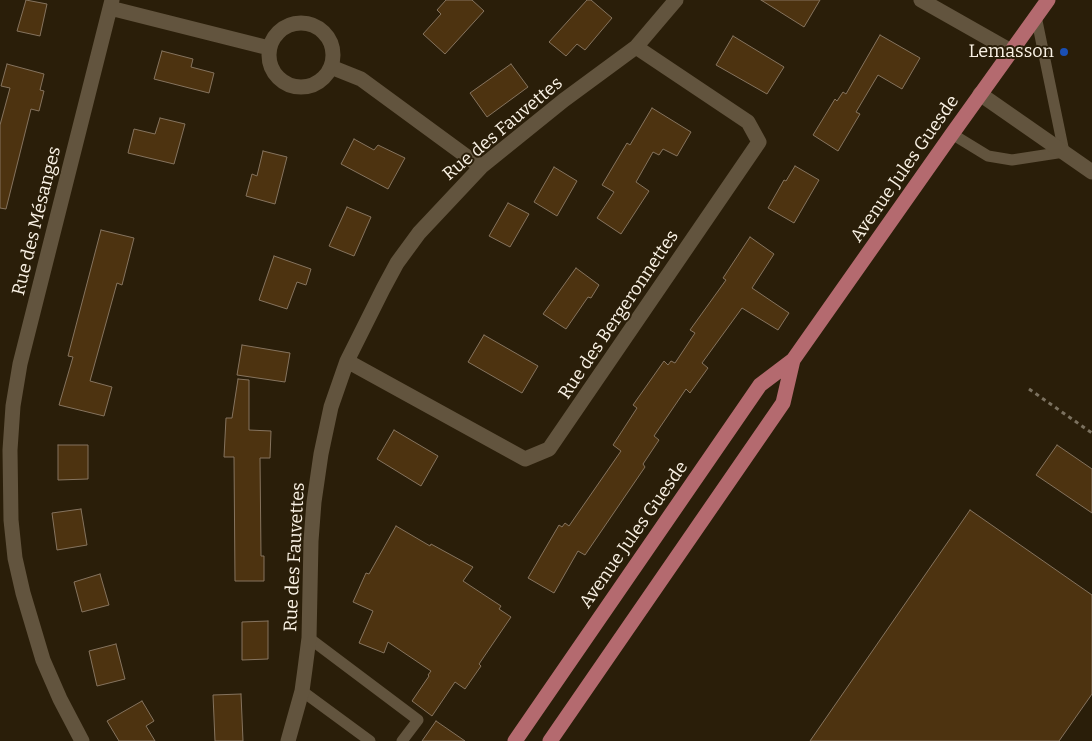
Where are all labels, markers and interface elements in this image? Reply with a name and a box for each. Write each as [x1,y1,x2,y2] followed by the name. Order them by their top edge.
[968,41,1054,63] place label: Lemasson
[1058,46,1070,58] marker: Lemasson
[439,73,567,185] street label: Rue des Fauvettes
[846,91,964,247] street label: Avenue Jules Guesde
[8,144,66,298] street label: Rue des Mésanges
[554,226,684,404] street label: Rue des Bergeronnettes
[575,457,693,613] street label: Avenue Jules Guesde
[280,482,310,632] street label: Rue des Fauvettes

